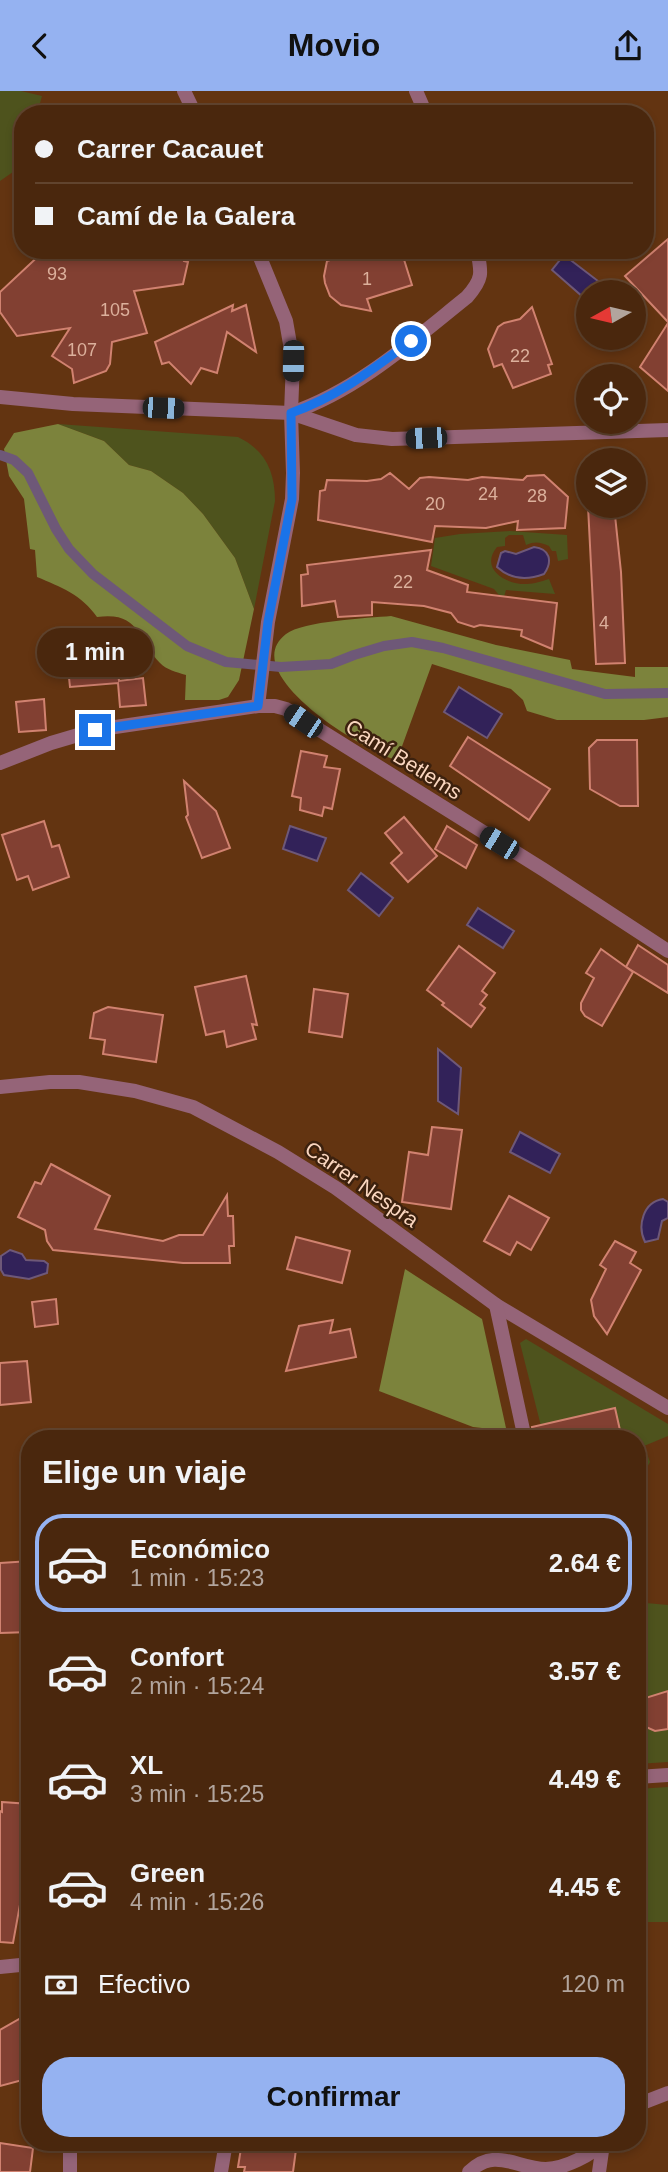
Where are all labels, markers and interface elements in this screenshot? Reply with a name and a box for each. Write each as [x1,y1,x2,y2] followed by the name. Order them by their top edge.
[21,27,59,65] icon: back
[288,27,380,63] text: Movio
[609,27,647,65] icon: share
[77,134,263,164] text: Carrer Cacauet
[77,201,295,231] text: Camí de la Galera
[47,264,67,284] house number: 93
[362,269,372,289] house number: 1
[576,280,646,350] north arrow
[576,280,646,518] map controls
[100,300,130,320] house number: 105
[395,325,427,357] route start
[67,340,97,360] house number: 107
[283,340,304,382] car
[510,346,530,366] house number: 22
[576,364,646,434] button: locate
[142,397,185,419] car
[405,427,448,449] car
[576,448,646,518] button: layers
[478,484,498,504] house number: 24
[527,486,547,506] house number: 28
[425,494,445,514] house number: 20
[393,572,413,592] house number: 22
[599,613,609,633] house number: 4
[37,629,153,677] callout: 1 min
[65,639,125,665] text: 1 min
[280,701,327,741] car
[79,714,111,746] route end
[342,714,466,804] street label: Camí Betlems
[476,823,523,863] car
[301,1136,423,1232] street label: Carrer Nespra
[42,1454,247,1490] text: Elige un viaje
[46,1532,109,1595] icon: car
[130,1534,270,1564] text: Económico
[549,1548,621,1578] text: 2.64 €
[130,1565,264,1591] text: 1 min · 15:23
[46,1640,109,1703] icon: car
[130,1642,224,1672] text: Confort
[549,1656,621,1686] text: 3.57 €
[130,1673,264,1699] text: 2 min · 15:24
[46,1748,109,1811] icon: car
[130,1750,163,1780] text: XL
[549,1764,621,1794] text: 4.49 €
[130,1781,264,1807] text: 3 min · 15:25
[46,1856,109,1919] icon: car
[130,1858,205,1888] text: Green
[549,1872,621,1902] text: 4.45 €
[130,1889,264,1915] text: 4 min · 15:26
[42,1966,80,2004] icon: cash
[98,1969,191,1999] text: Efectivo
[561,1971,625,1997] text: 120 m
[42,2057,625,2137] button: Confirmar

